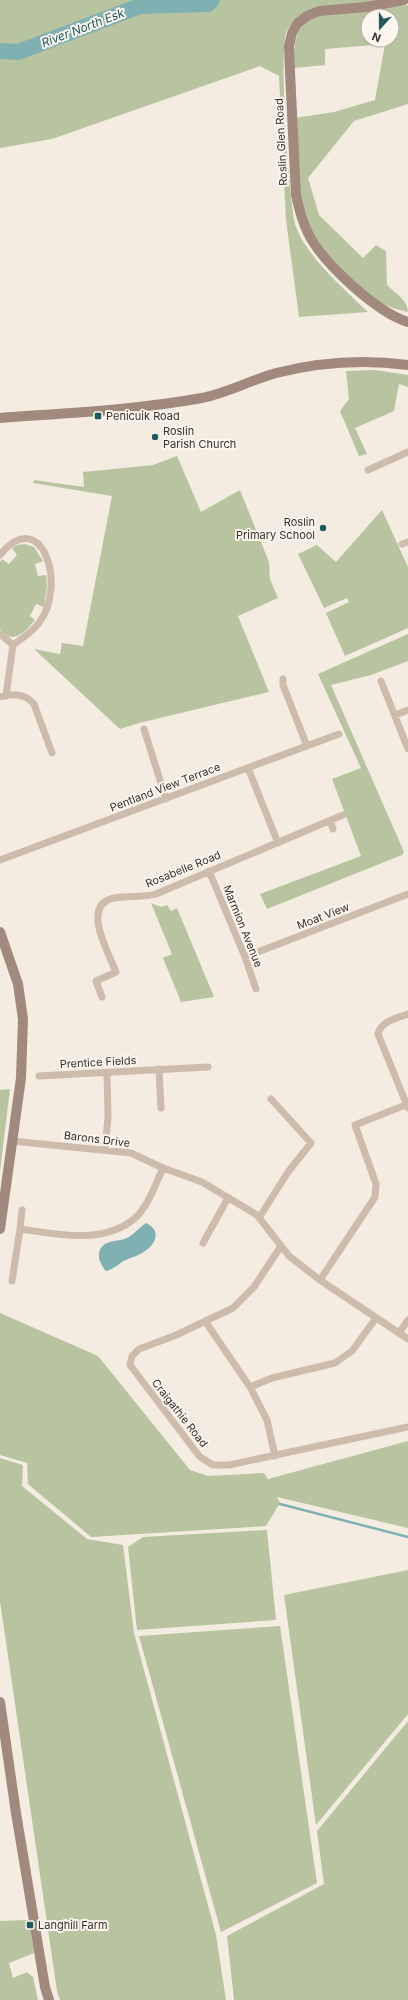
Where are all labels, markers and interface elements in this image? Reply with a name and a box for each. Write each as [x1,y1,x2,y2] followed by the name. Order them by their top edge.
[39,5,127,50] water label: River North Esk
[360,8,400,48] north arrow
[370,29,383,45] text: N
[272,98,290,186] street label: Roslin Glen Road
[106,409,180,423] place label: Penicuik Road
[93,411,103,421] marker: Penicuik Road
[163,424,236,451] place label: Roslin Parish Church
[150,432,160,442] marker: Roslin Parish Church
[236,515,315,542] place label: Roslin Primary School
[318,523,328,533] marker: Roslin Primary School
[108,759,222,815] street label: Pentland View Terrace
[143,848,223,890] street label: Rosabelle Road
[220,883,266,969] street label: Marmion Avenue
[295,900,351,932] street label: Moat View
[59,1053,137,1071] street label: Prentice Fields
[63,1128,131,1150] street label: Barons Drive
[149,1376,211,1450] street label: Craigathie Road
[38,1918,108,1932] place label: Langhill Farm
[25,1920,35,1930] marker: Langhill Farm

